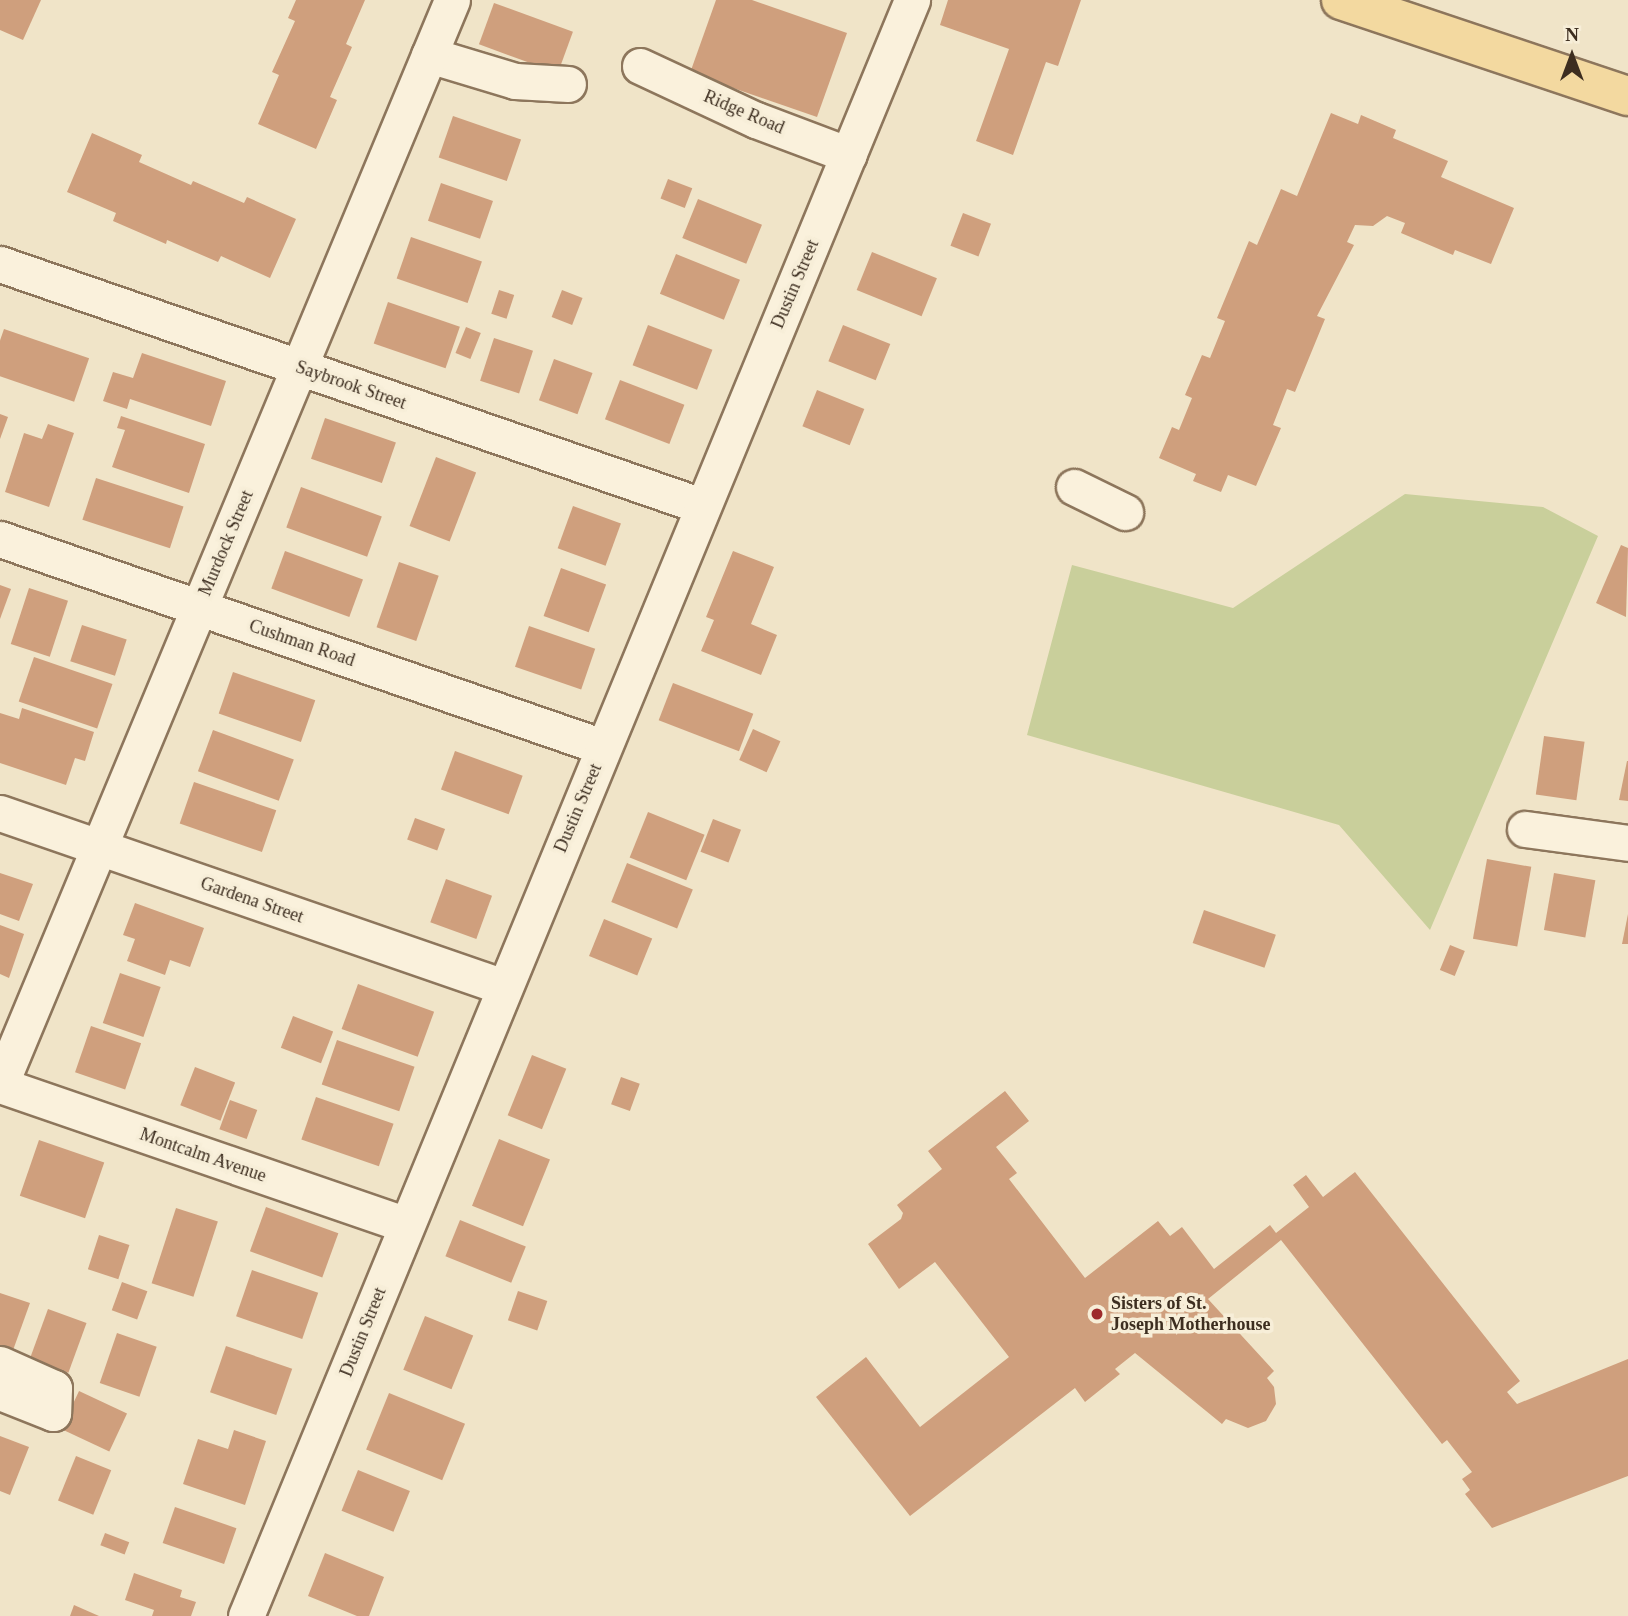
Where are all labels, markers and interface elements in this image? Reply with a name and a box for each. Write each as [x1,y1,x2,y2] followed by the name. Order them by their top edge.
[1537,21,1607,91] north arrow
[1565,24,1579,45] text: N
[700,85,788,139] street label: Ridge Road
[767,236,823,332] street label: Dustin Street
[293,356,409,414] street label: Saybrook Street
[194,487,258,599] street label: Murdock Street
[246,615,358,671] street label: Cushman Road
[550,760,606,856] street label: Dustin Street
[198,872,306,928] street label: Gardena Street
[137,1123,269,1187] street label: Montcalm Avenue
[335,1284,391,1380] street label: Dustin Street
[1111,1293,1271,1336] place label: Sisters of St. Joseph Motherhouse
[1089,1306,1105,1322] marker: Sisters of St. Joseph Motherhouse

